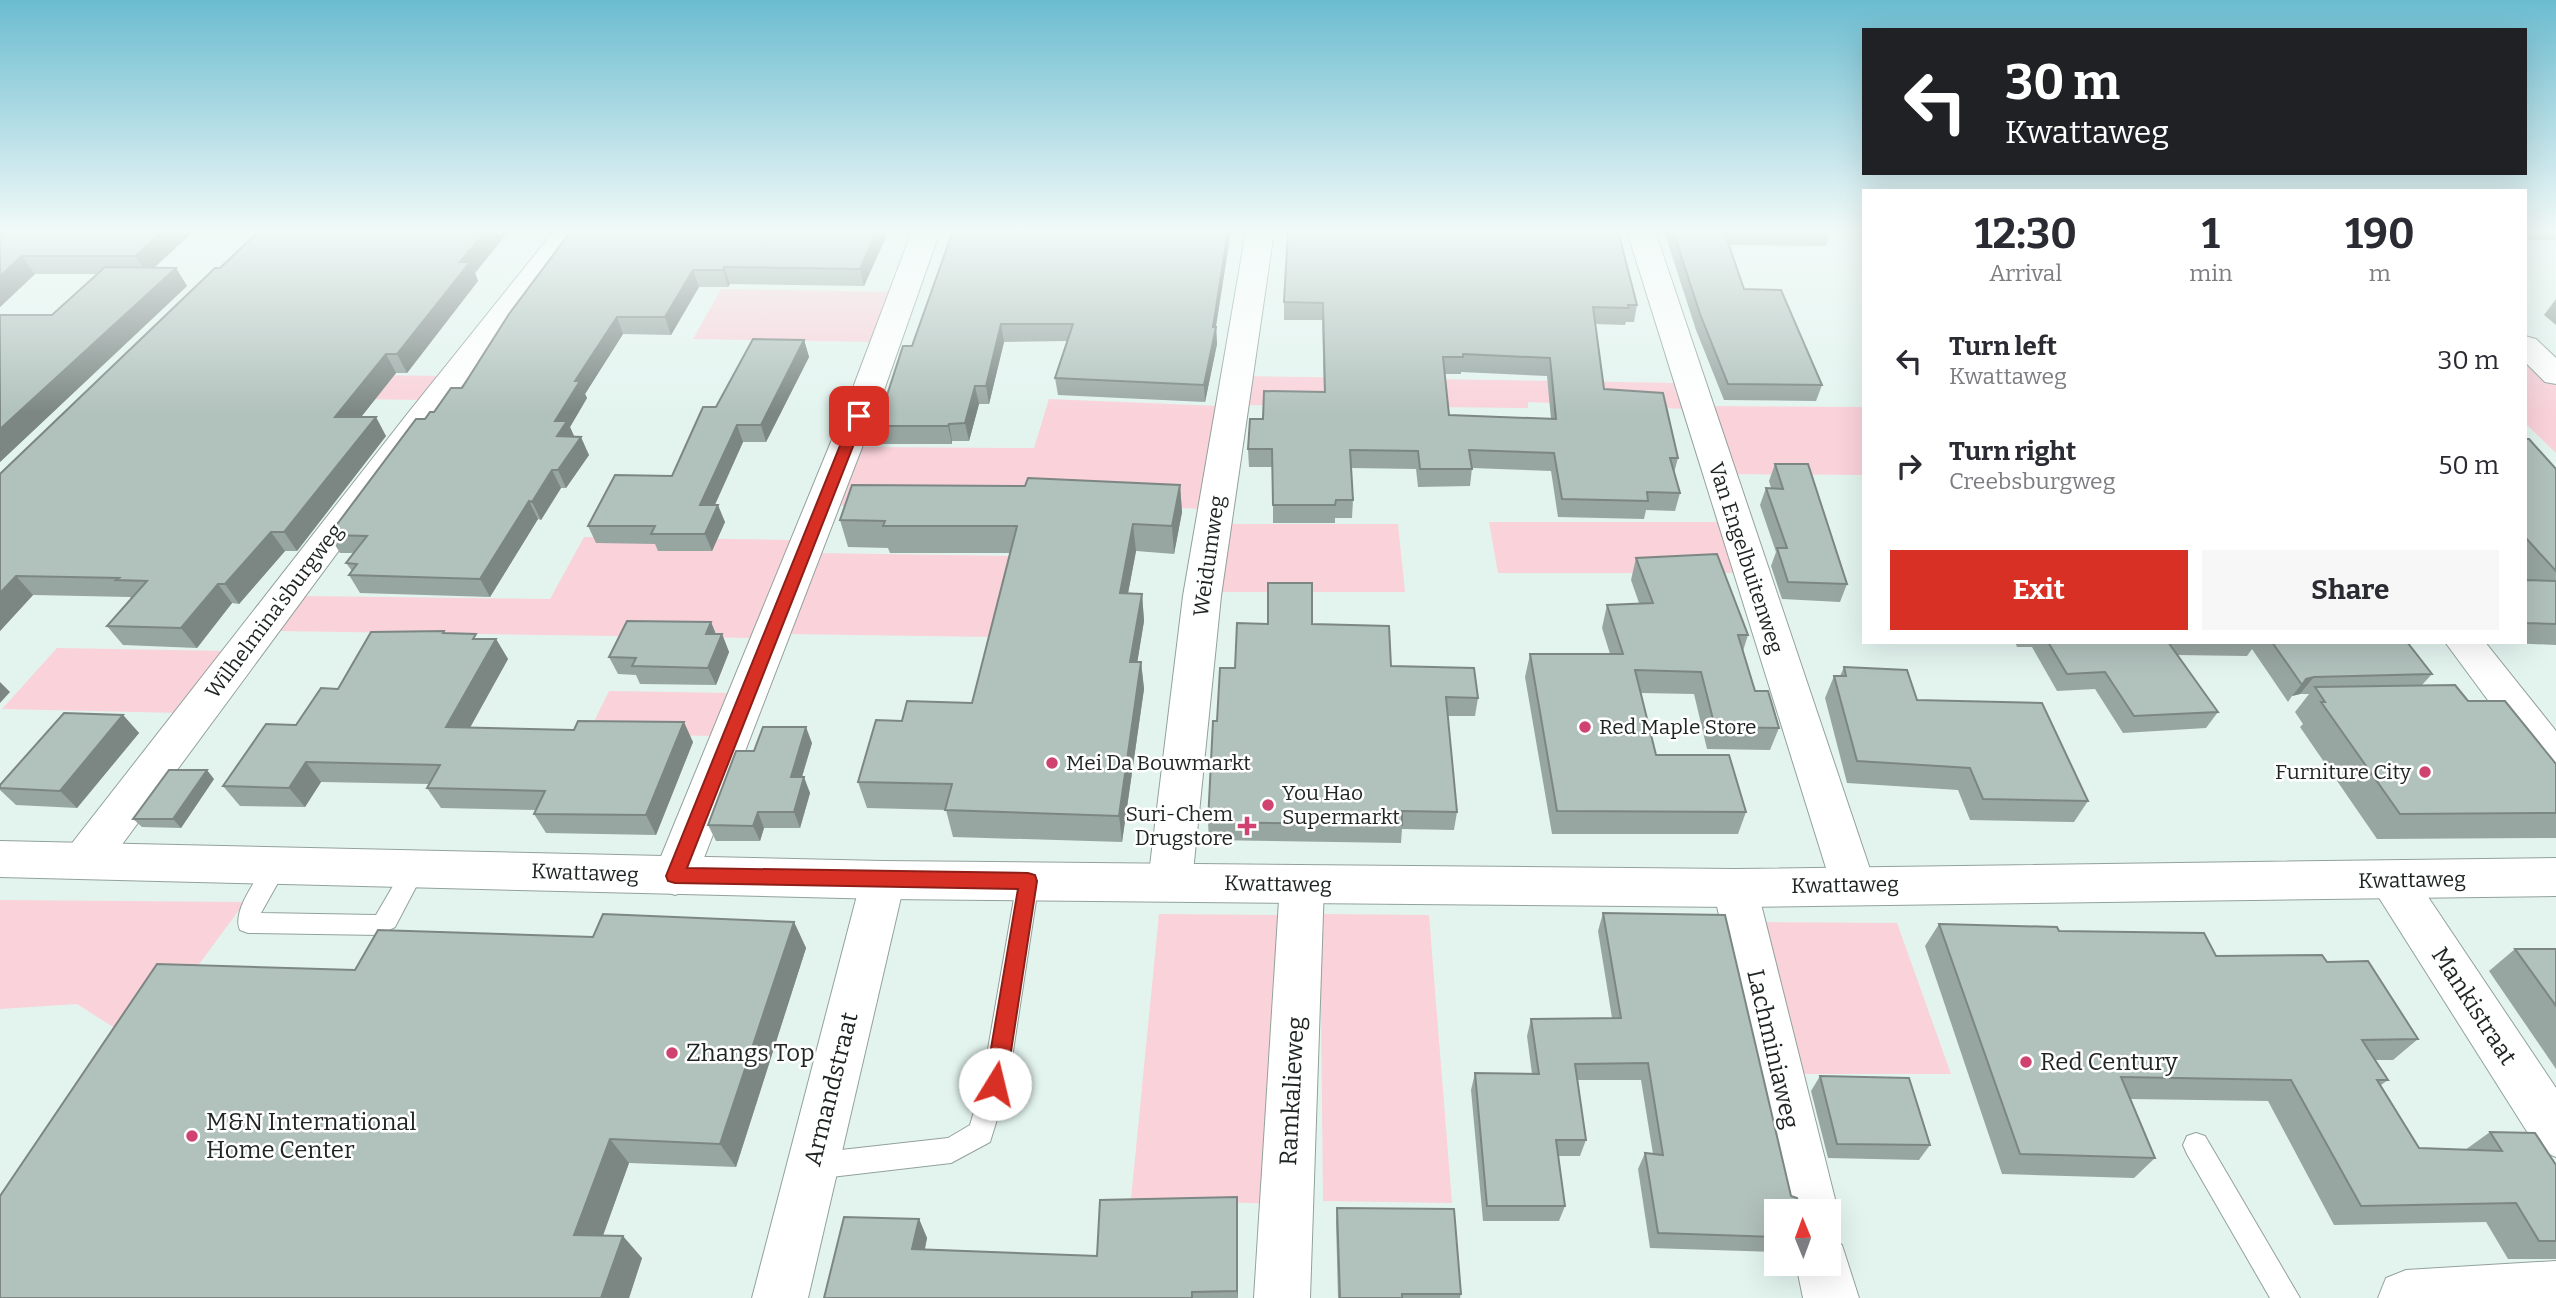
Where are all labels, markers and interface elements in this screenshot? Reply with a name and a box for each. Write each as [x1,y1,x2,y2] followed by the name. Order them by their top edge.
[2005,53,2120,112] text: 30 m
[1890,56,1981,147] icon: left
[2005,113,2169,151] text: Kwattaweg
[1974,209,2077,259] text: 12:30
[2202,209,2220,259] text: 1
[2345,209,2415,259] text: 190
[1989,259,2062,287] text: Arrival
[2189,259,2233,287] text: min
[2369,259,2391,287] text: m
[1949,331,2057,362] text: Turn left
[1890,342,1928,380] icon: left
[2438,345,2499,376] text: 30 m
[1949,362,2067,390] text: Kwattaweg
[829,386,889,446] pin
[840,397,878,435] icon: arrive
[1949,436,2076,467] text: Turn right
[1890,447,1928,485] icon: right
[2438,450,2499,481] text: 50 m
[1703,459,1789,657] street label: Van Engelbuitenweg
[1949,467,2116,495] text: Creebsburgweg
[1188,493,1230,618] street label: Weidumweg
[200,518,348,704] street label: Wilhelmina'sburgweg
[1890,550,2188,630] button: Exit
[2202,550,2499,630] button: Share
[1599,714,1757,740] place label: Red Maple Store
[1577,719,1593,735] marker: Red Maple Store
[1066,750,1251,776] place label: Mei Da Bouwmarkt
[1044,755,1060,771] marker: Mei Da Bouwmarkt
[2275,759,2412,785] place label: Furniture City
[2417,764,2433,780] marker: Furniture City
[1282,780,1400,830] place label: You Hao Supermarkt
[1260,797,1276,813] marker: You Hao Supermarkt
[1125,801,1233,851] place label: Suri-Chem Drugstore
[1239,818,1255,834] marker: Suri-Chem Drugstore
[531,858,640,888] street label: Kwattaweg
[2358,866,2466,894] street label: Kwattaweg
[1224,870,1332,898] street label: Kwattaweg
[1791,871,1899,899] street label: Kwattaweg
[2426,942,2523,1070] street label: Mankistraat
[1741,967,1805,1131] street label: Lachminiaweg
[798,1009,864,1169] street label: Armandstraat
[1274,1016,1310,1166] street label: Ramkalieweg
[686,1039,814,1067] place label: Zhangs Top
[664,1045,680,1061] marker: Zhangs Top
[958,1047,1032,1121] position arrow
[2040,1048,2178,1076] place label: Red Century
[2018,1054,2034,1070] marker: Red Century
[206,1108,416,1164] place label: M&N International Home Center
[184,1128,200,1144] marker: M&N International Home Center
[1764,1199,1841,1276] north arrow
[1764,1199,1841,1276] map controls

